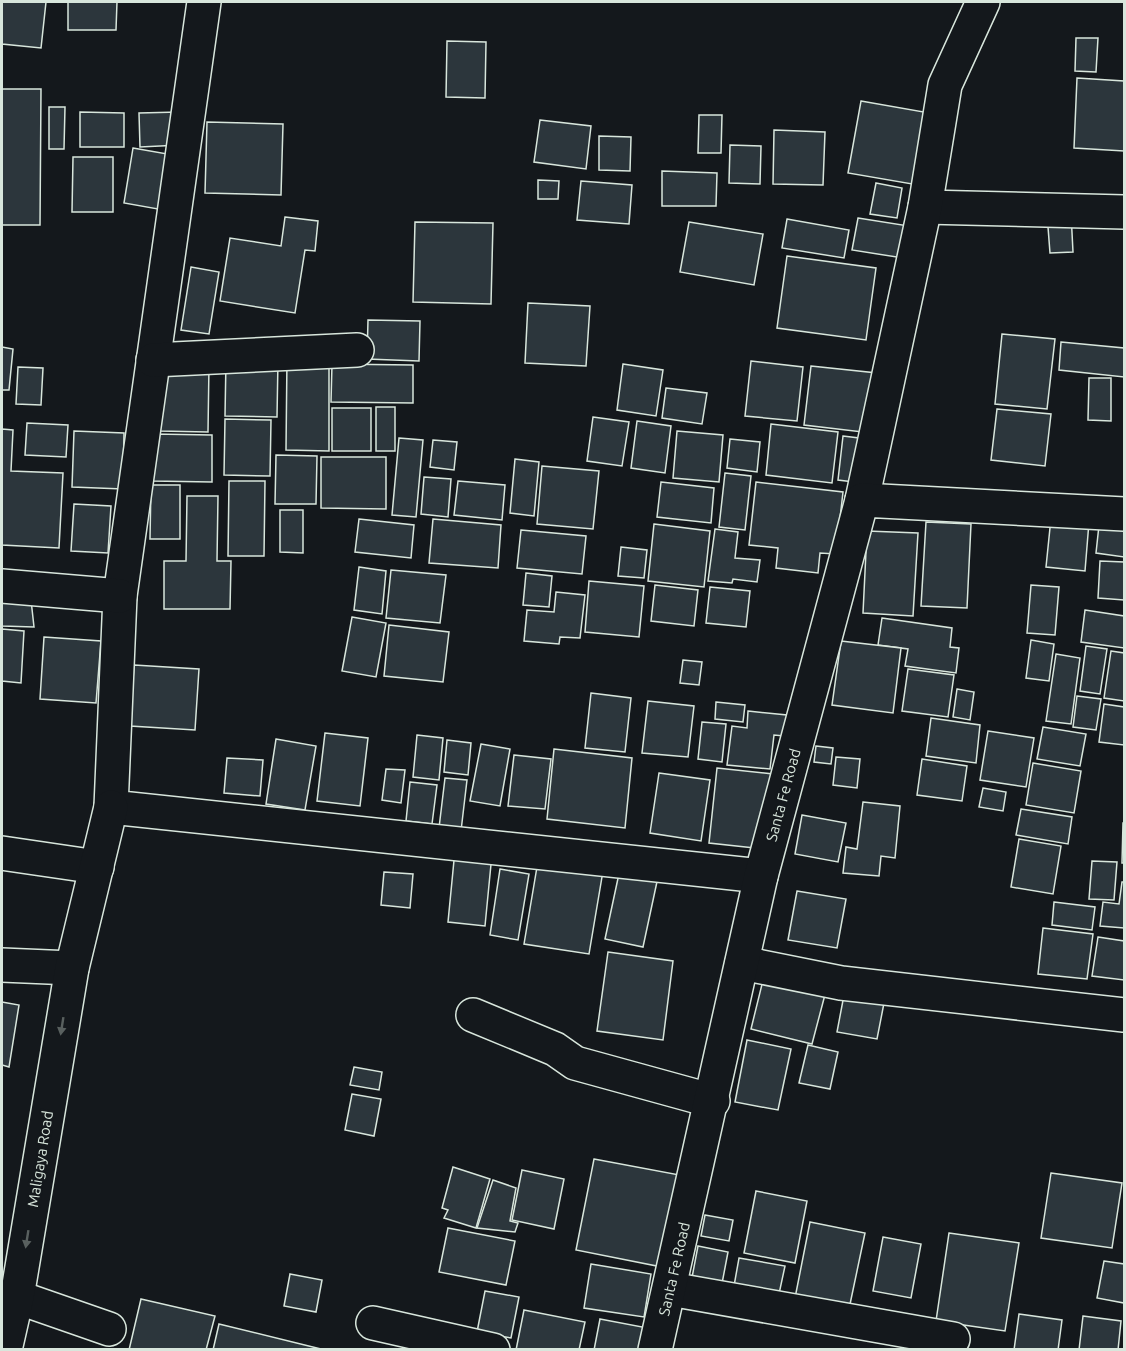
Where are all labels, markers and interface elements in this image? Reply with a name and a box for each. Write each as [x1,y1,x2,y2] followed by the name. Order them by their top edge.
[762,747,804,843] street label: Santa Fe Road
[57,1016,66,1035] one-way arrow
[24,1109,56,1209] street label: Maligaya Road
[655,1221,693,1317] street label: Santa Fe Road
[22,1230,31,1249] one-way arrow

